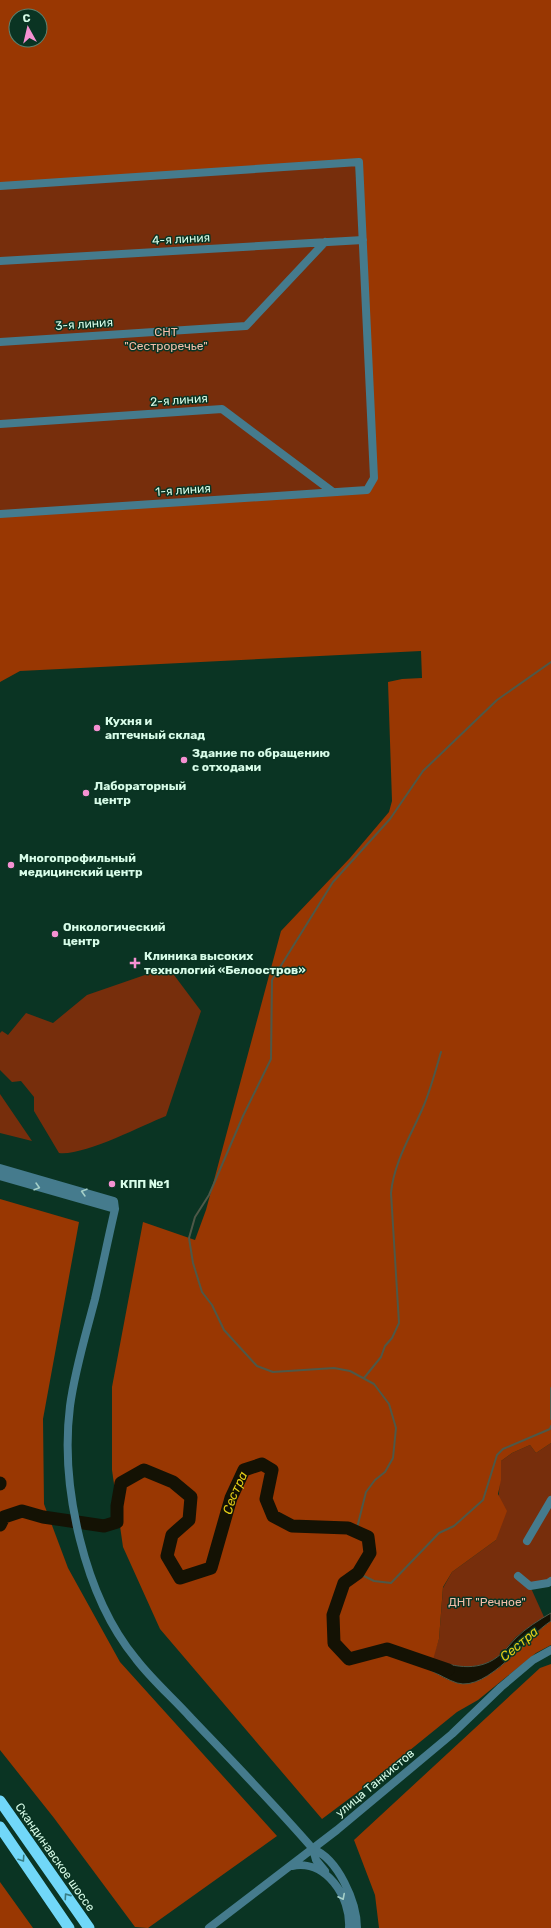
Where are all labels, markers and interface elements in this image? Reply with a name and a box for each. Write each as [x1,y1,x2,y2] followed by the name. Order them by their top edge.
[8,8,48,48] north arrow
[22,12,32,26] text: С
[152,230,210,248] street label: 4-я линия
[55,315,113,333] street label: 3-я линия
[124,325,208,353] park label: СНТ "Сестроречье"
[150,391,208,409] street label: 2-я линия
[155,481,211,499] street label: 1-я линия
[105,714,205,742] place label: Кухня и аптечный склад
[92,723,102,733] marker: Кухня и аптечный склад
[192,746,330,774] place label: Здание по обращению с отходами
[179,755,189,765] marker: Здание по обращению с отходами
[94,779,187,807] place label: Лабораторный центр
[81,788,91,798] marker: Лабораторный центр
[19,851,143,879] place label: Многопрофильный медицинский центр
[6,860,16,870] marker: Многопрофильный медицинский центр
[63,920,166,948] place label: Онкологический центр
[50,929,60,939] marker: Онкологический центр
[144,949,306,977] place label: Клиника высоких технологий «Белоостров»
[129,957,141,969] marker: Клиника высоких технологий «Белоостров»
[120,1177,170,1191] place label: КПП №1
[107,1179,117,1189] marker: КПП №1
[34,1182,41,1191] one-way arrow
[81,1188,88,1197] one-way arrow
[219,1468,250,1516] water label: Сестра
[448,1595,526,1609] park label: ДНТ "Речное"
[497,1624,541,1664] water label: Сестра
[333,1746,417,1820] street label: улица Танкистов
[12,1800,98,1914] street label: Скандинавское шоссе
[17,1854,24,1861] one-way arrow
[337,1892,345,1900] one-way arrow
[64,1893,72,1900] one-way arrow

